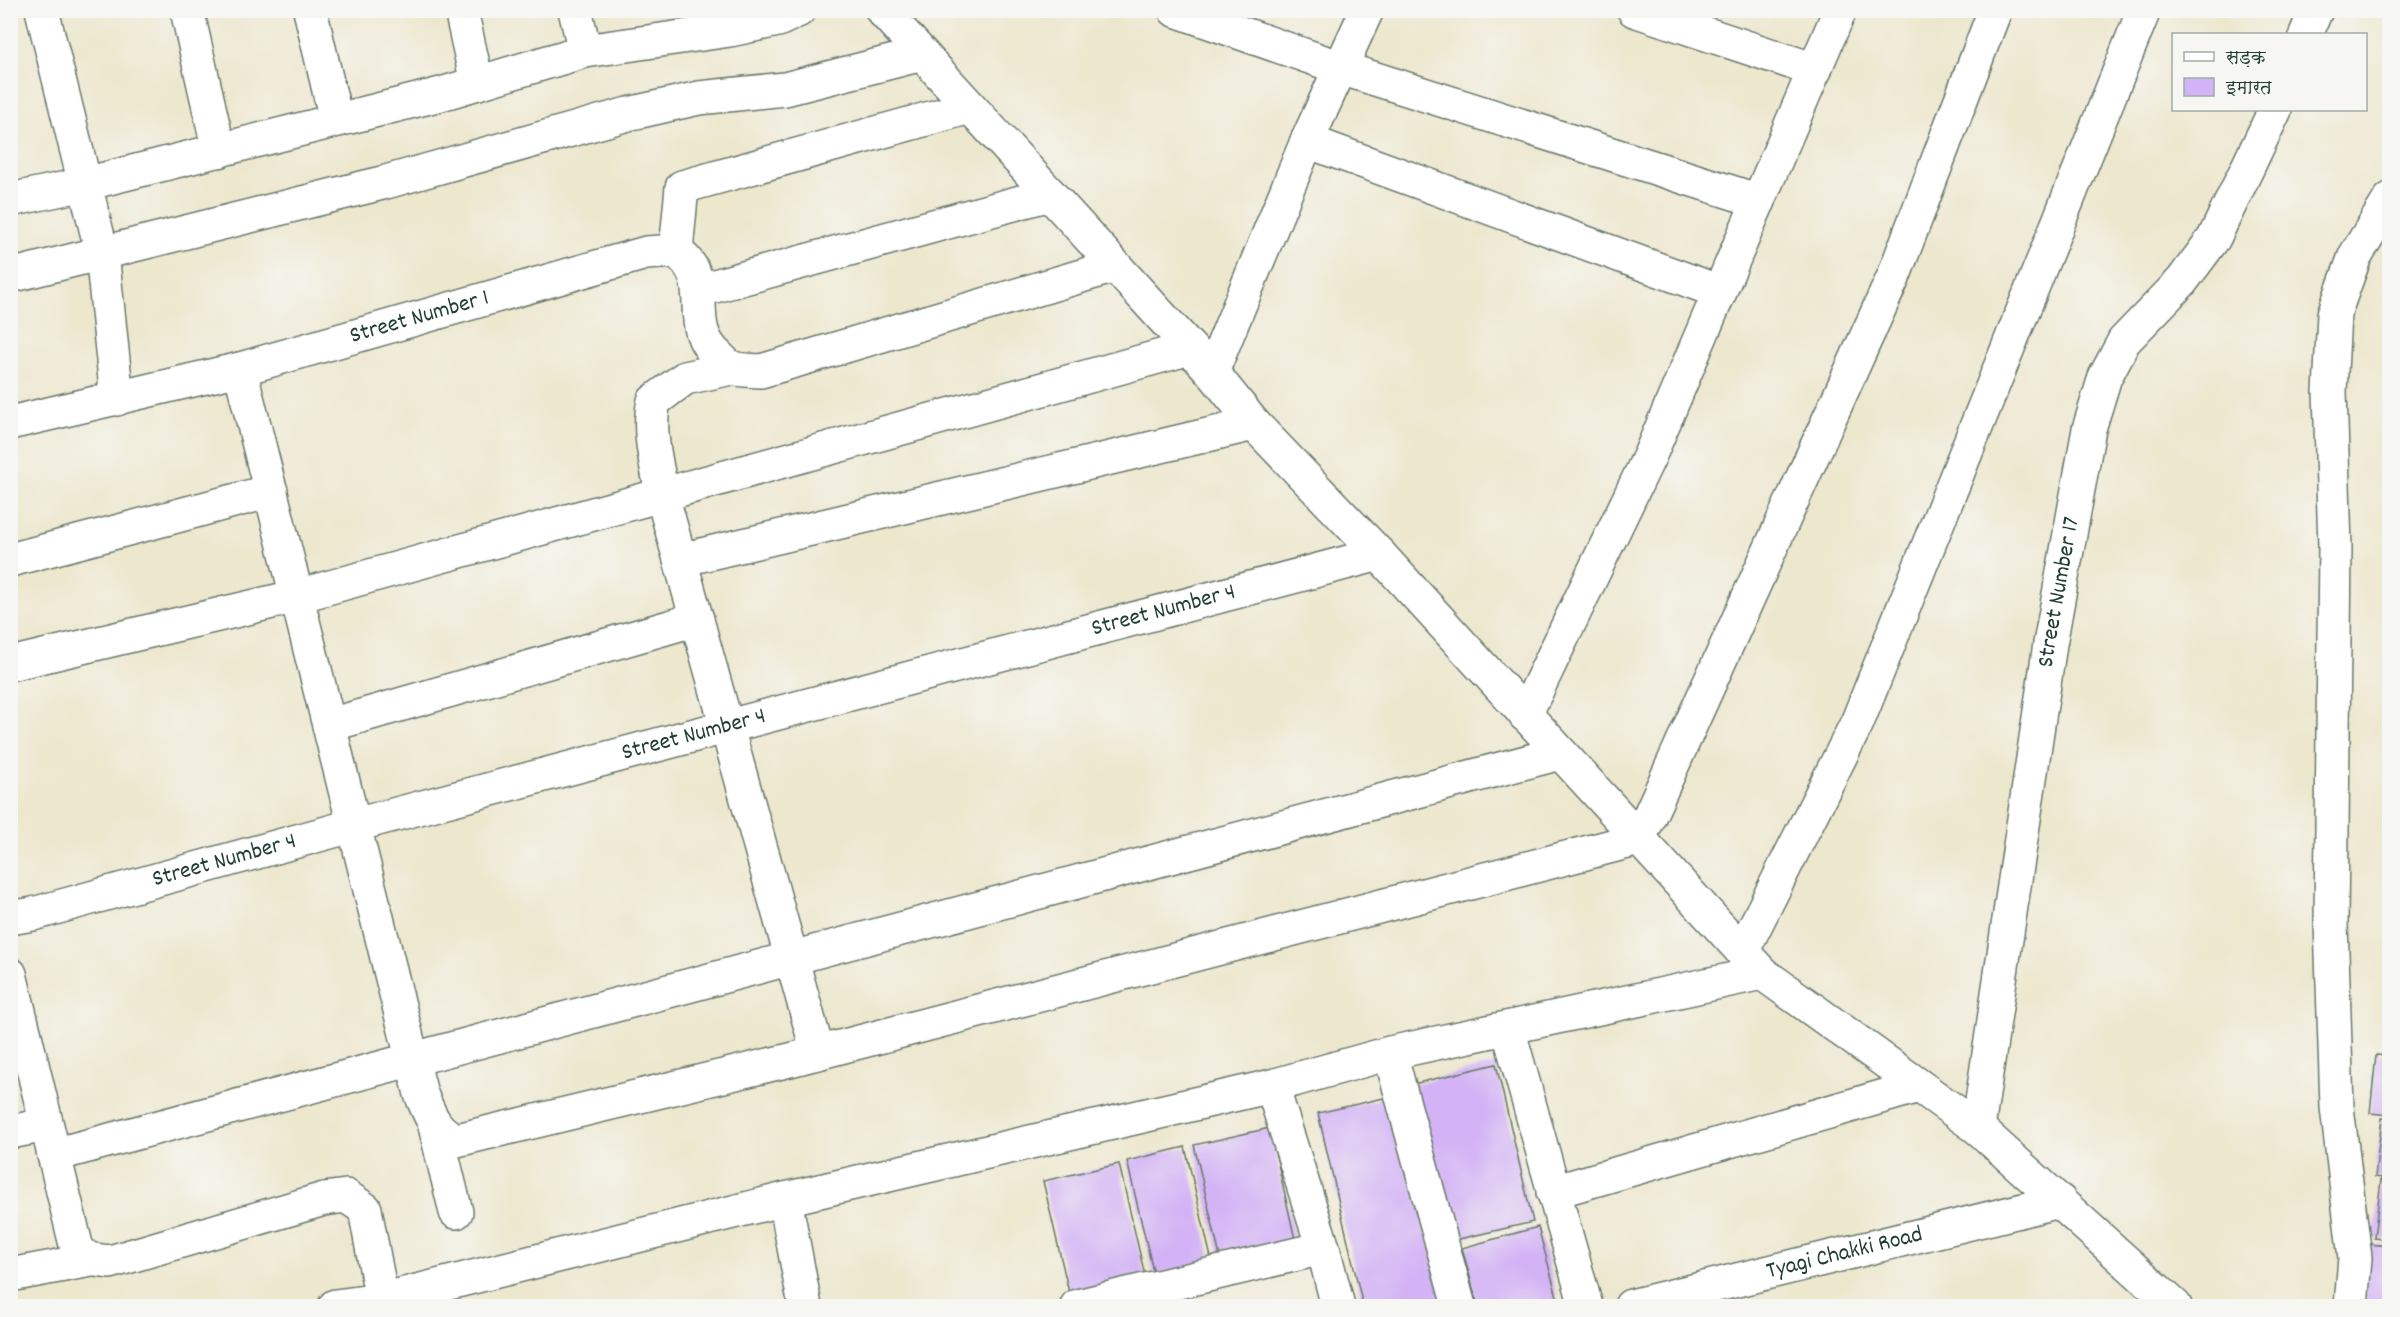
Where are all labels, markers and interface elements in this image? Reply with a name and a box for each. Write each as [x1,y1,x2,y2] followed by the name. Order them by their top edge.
[2172,33,2367,111] legend
[2225,47,2267,72] text: सड़क
[2225,77,2272,102] text: इमारत
[346,282,493,354] street label: Street Number 1
[2030,514,2090,670] street label: Street Number 17
[1088,576,1240,646] street label: Street Number 4
[618,700,770,771] street label: Street Number 4
[149,825,300,897] street label: Street Number 4
[1763,1218,1926,1289] street label: Tyagi Chakki Road

